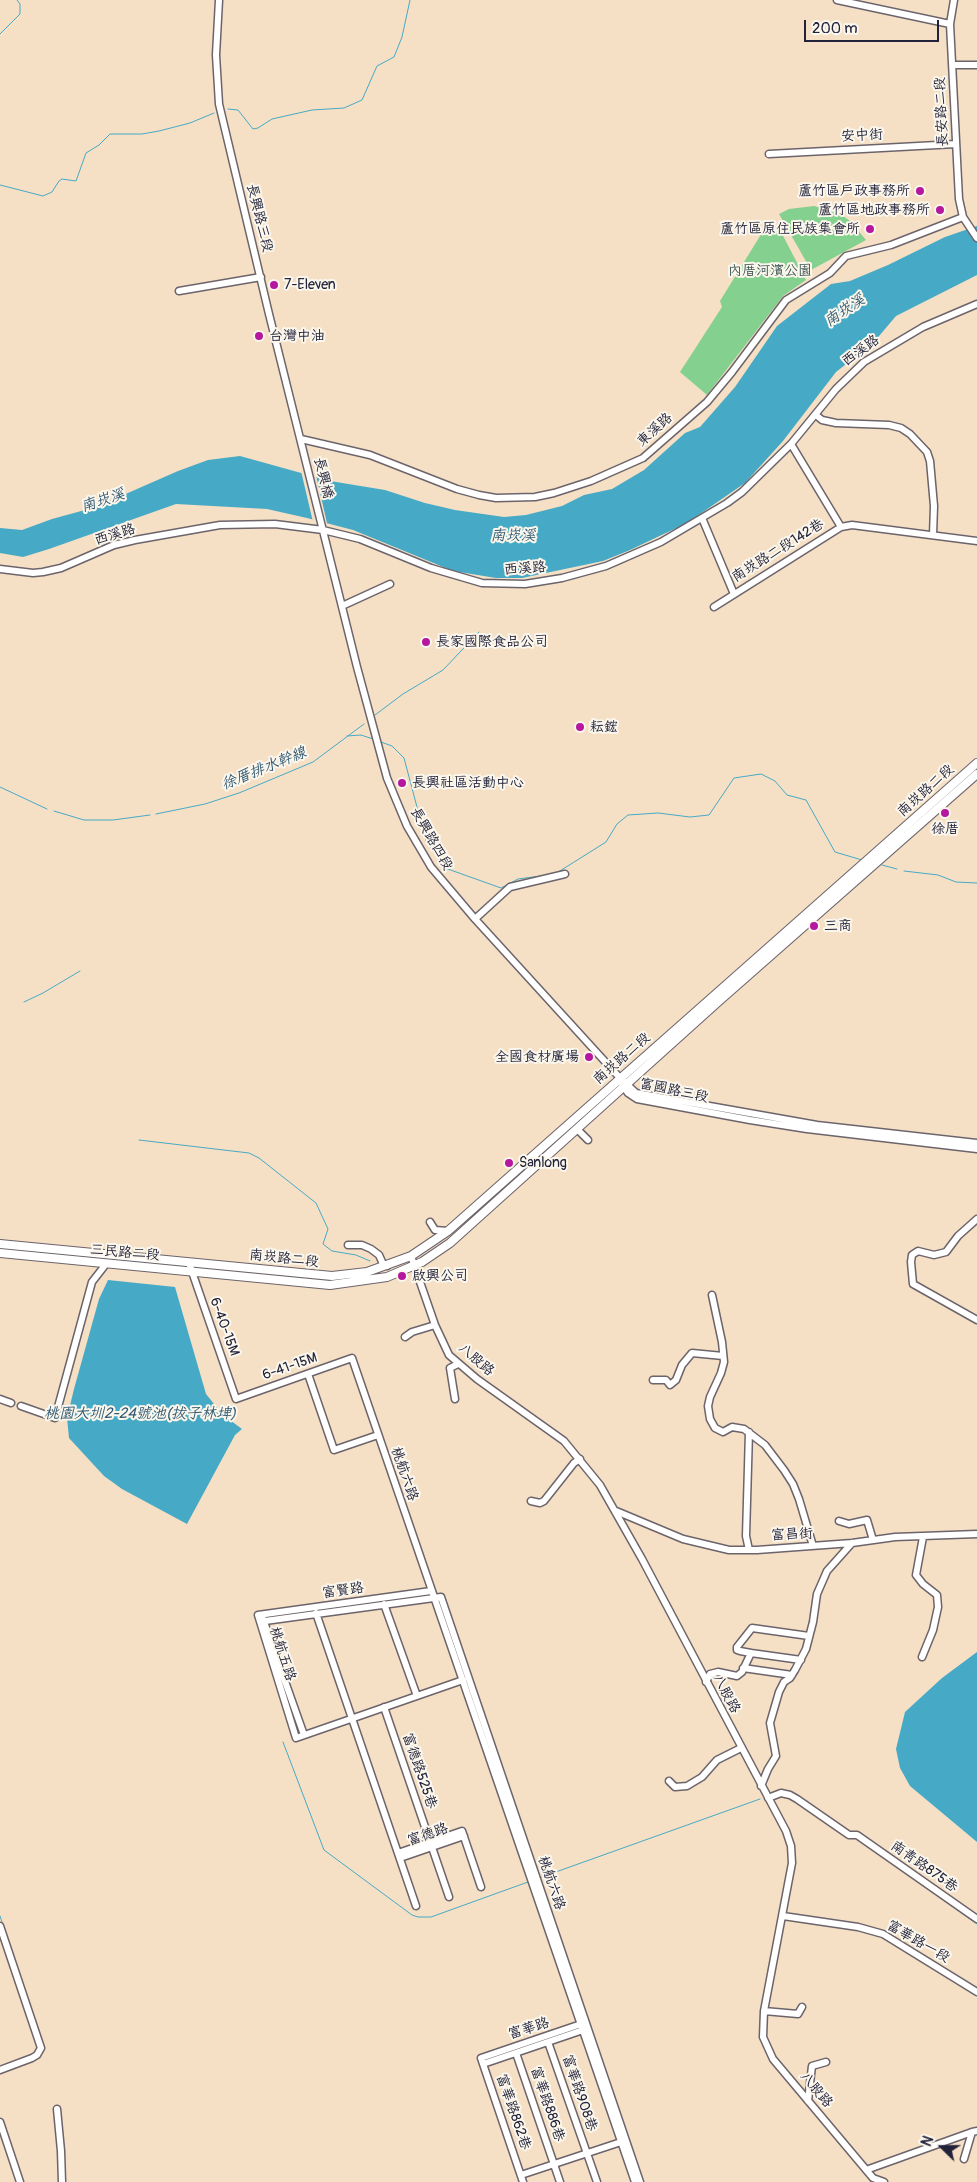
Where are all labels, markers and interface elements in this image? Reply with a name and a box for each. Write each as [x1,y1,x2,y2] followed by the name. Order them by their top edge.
[807,10,942,42] scale bar
[812,19,857,38] text: 200 m
[932,77,952,147] street label: 長安路二段
[841,127,883,145] street label: 安中街
[242,182,276,254] street label: 長興路三段
[798,183,910,199] place label: 蘆竹區戶政事務所
[914,185,926,197] marker: 蘆竹區戶政事務所
[818,202,930,218] place label: 蘆竹區地政事務所
[934,204,946,216] marker: 蘆竹區地政事務所
[720,221,860,237] place label: 蘆竹區原住民族集會所
[864,223,876,235] marker: 蘆竹區原住民族集會所
[728,263,812,279] park label: 內厝河濱公園
[284,277,336,293] place label: 7-Eleven
[268,279,280,291] marker: 7-Eleven
[821,291,869,331] water label: 南崁溪
[269,328,325,344] place label: 台灣中油
[253,330,265,342] marker: 台灣中油
[839,332,883,370] street label: 西溪路
[634,410,676,450] street label: 東溪路
[310,456,336,500] street label: 長興橋
[79,485,127,517] water label: 南崁溪
[729,516,827,586] street label: 南崁路二段142巷
[92,521,138,549] street label: 西溪路
[491,527,535,545] water label: 南崁溪
[503,559,547,579] street label: 西溪路
[436,634,548,650] place label: 長家國際食品公司
[420,636,432,648] marker: 長家國際食品公司
[590,719,618,735] place label: 耘鋐
[574,721,586,733] marker: 耘鋐
[219,744,309,794] water label: 徐厝排水幹線
[894,761,958,821] street label: 南崁路二段
[412,775,524,791] place label: 長興社區活動中心
[396,777,408,789] marker: 長興社區活動中心
[406,804,456,874] street label: 長興路四段
[939,807,951,819] marker: 徐厝
[931,821,959,837] place label: 徐厝
[824,918,852,934] place label: 三商
[808,920,820,932] marker: 三商
[590,1030,654,1088] street label: 南崁路二段
[495,1049,579,1065] place label: 全國食材廣場
[583,1051,595,1063] marker: 全國食材廣場
[638,1076,710,1106] street label: 富國路三段
[519,1155,567,1171] place label: Sanlong
[503,1157,515,1169] marker: Sanlong
[89,1242,161,1264] street label: 三民路二段
[248,1247,320,1271] street label: 南崁路二段
[412,1268,468,1284] place label: 啟興公司
[396,1270,408,1282] marker: 啟興公司
[206,1296,242,1358] street label: 6-40-15M
[455,1340,497,1380] street label: 八股路
[260,1350,320,1384] street label: 6-41-15M
[44,1405,236,1423] water label: 桃園大圳2-24號池(拔子林埤)
[387,1445,421,1503] street label: 桃航六路
[771,1526,813,1544] street label: 富昌街
[321,1580,365,1602] street label: 富賢路
[265,1625,299,1683] street label: 桃航五路
[709,1672,743,1716] street label: 八股路
[398,1731,440,1811] street label: 富德路525巷
[405,1820,451,1850] street label: 富德路
[887,1838,961,1896] street label: 南青路875巷
[534,1854,568,1912] street label: 桃航六路
[883,1917,953,1967] street label: 富華路一段
[506,2015,552,2043] street label: 富華路
[558,2053,600,2133] street label: 富華路908巷
[526,2064,568,2144] street label: 富華路886巷
[796,2069,836,2111] street label: 八股路
[492,2072,534,2152] street label: 富華路862巷
[917,2122,967,2172] north arrow
[918,2134,937,2149] text: N

